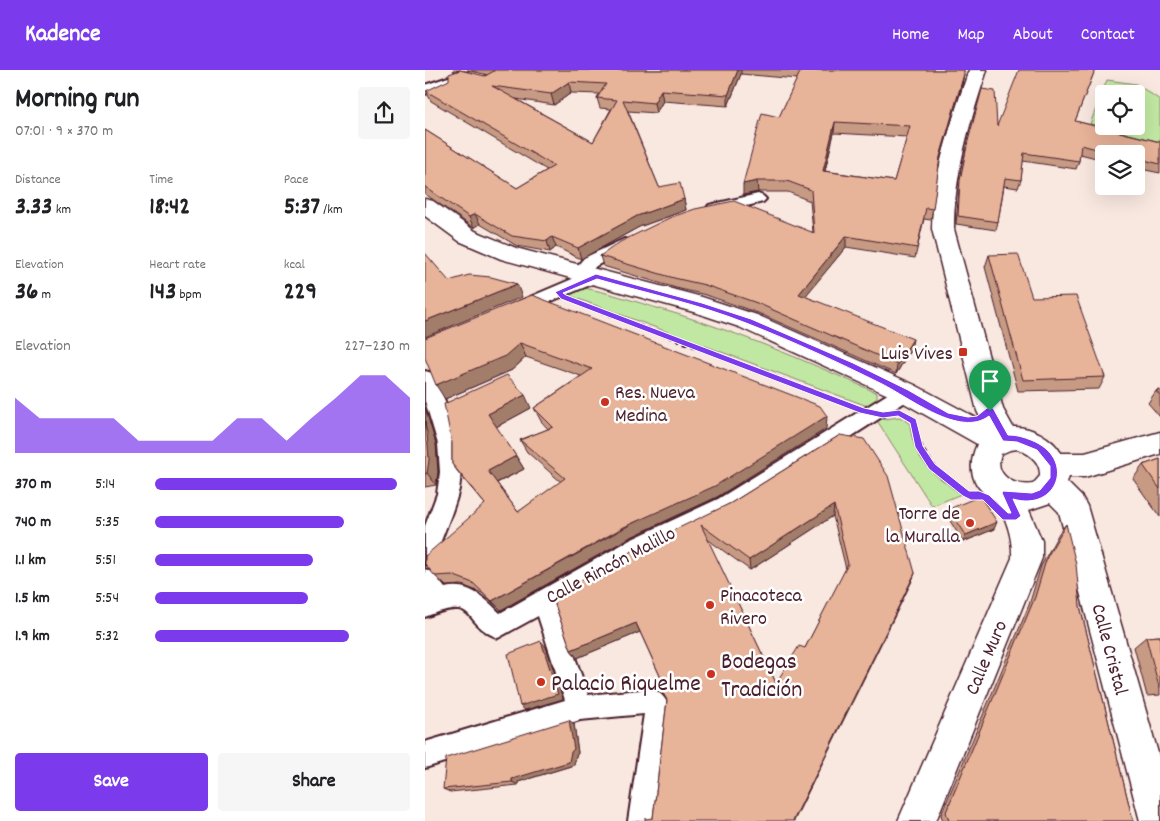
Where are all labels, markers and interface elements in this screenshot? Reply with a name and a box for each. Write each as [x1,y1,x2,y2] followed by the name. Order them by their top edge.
[25,18,100,52] text: Kadence
[892,23,929,48] text: Home
[957,23,985,48] text: Map
[1013,23,1053,48] text: About
[1081,23,1135,48] text: Contact
[15,81,139,121] text: Morning run
[1095,85,1145,195] map controls
[1095,85,1145,135] button: locate
[358,87,410,139] button: share
[15,120,113,143] text: 07:01 · 9 × 370 m
[1095,145,1145,195] button: layers
[15,170,61,190] text: Distance
[149,170,173,190] text: Time
[284,170,308,190] text: Pace
[15,190,52,226] text: 3.33
[149,190,190,226] text: 18:42
[284,190,320,226] text: 5:37
[52,200,71,220] text: km
[320,200,343,220] text: /km
[15,255,64,275] text: Elevation
[149,255,206,275] text: Heart rate
[284,255,305,275] text: kcal
[15,275,38,311] text: 36
[149,275,176,311] text: 143
[284,275,317,311] text: 229
[38,285,51,305] text: m
[176,285,202,305] text: bpm
[15,335,71,358] text: Elevation
[344,335,410,358] text: 227–230 m
[881,341,953,369] place label: Luis Vives
[957,346,969,358] marker: Luis Vives
[969,360,1011,411] pin
[976,367,1004,395] icon: arrive
[615,380,695,431] place label: Res. Nueva Medina
[599,396,611,408] marker: Res. Nueva Medina
[15,473,52,496] text: 370 m
[95,473,115,496] text: 5:14
[885,501,961,552] place label: Torre de la Muralla
[15,511,51,534] text: 740 m
[95,511,120,534] text: 5:35
[964,517,976,529] marker: Torre de la Muralla
[541,521,681,613] street label: Calle Rincón Malillo
[15,549,46,572] text: 1.1 km
[95,549,116,572] text: 5:51
[720,583,803,634] place label: Pinacoteca Rivero
[15,587,50,610] text: 1.5 km
[95,587,119,610] text: 5:54
[704,599,716,611] marker: Pinacoteca Rivero
[1083,601,1134,699] street label: Calle Cristal
[959,616,1016,700] street label: Calle Muro
[15,625,50,648] text: 1.9 km
[95,625,119,648] text: 5:32
[721,646,802,708] place label: Bodegas Tradición
[551,668,701,702] place label: Palacio Riquelme
[705,668,717,680] marker: Bodegas Tradición
[535,676,547,688] marker: Palacio Riquelme
[15,753,208,811] button: Save
[218,753,410,811] button: Share

